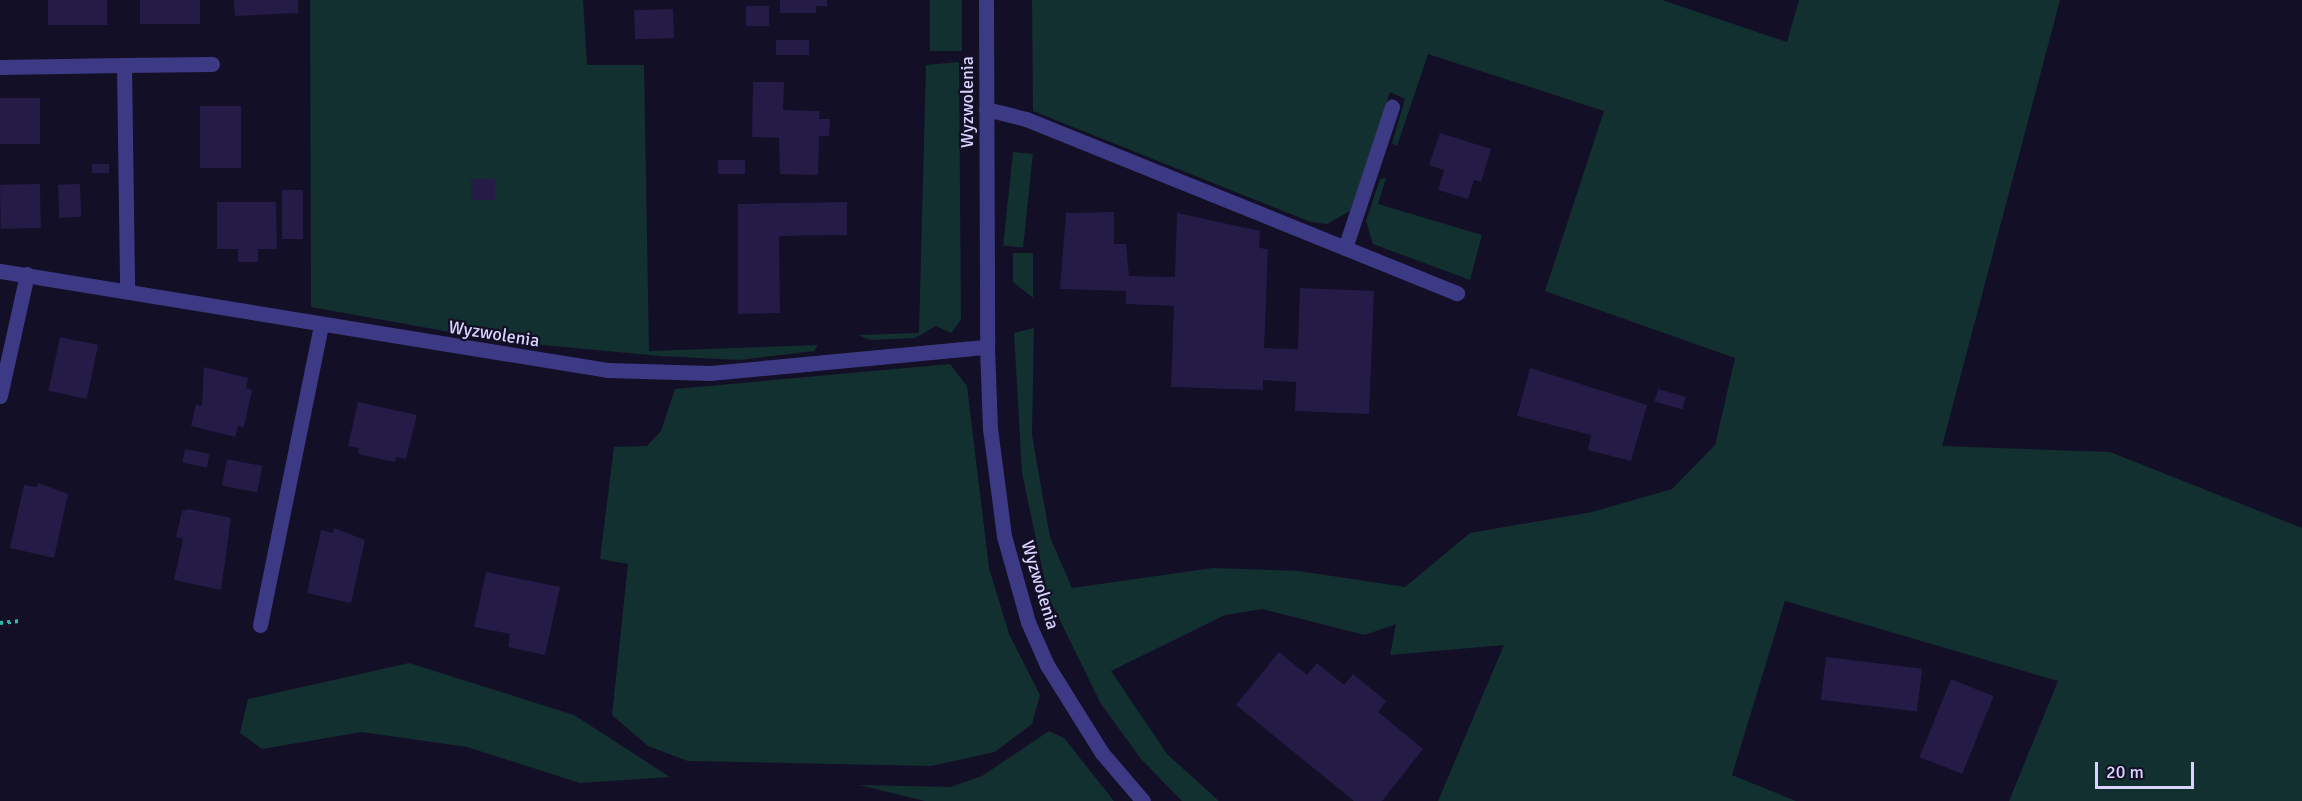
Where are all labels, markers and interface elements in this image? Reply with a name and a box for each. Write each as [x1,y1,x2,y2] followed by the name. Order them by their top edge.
[956,56,978,148] street label: Wyzwolenia
[447,316,541,352] street label: Wyzwolenia
[1016,538,1064,632] street label: Wyzwolenia
[2098,750,2197,788] scale bar
[2106,761,2144,783] text: 20 m

